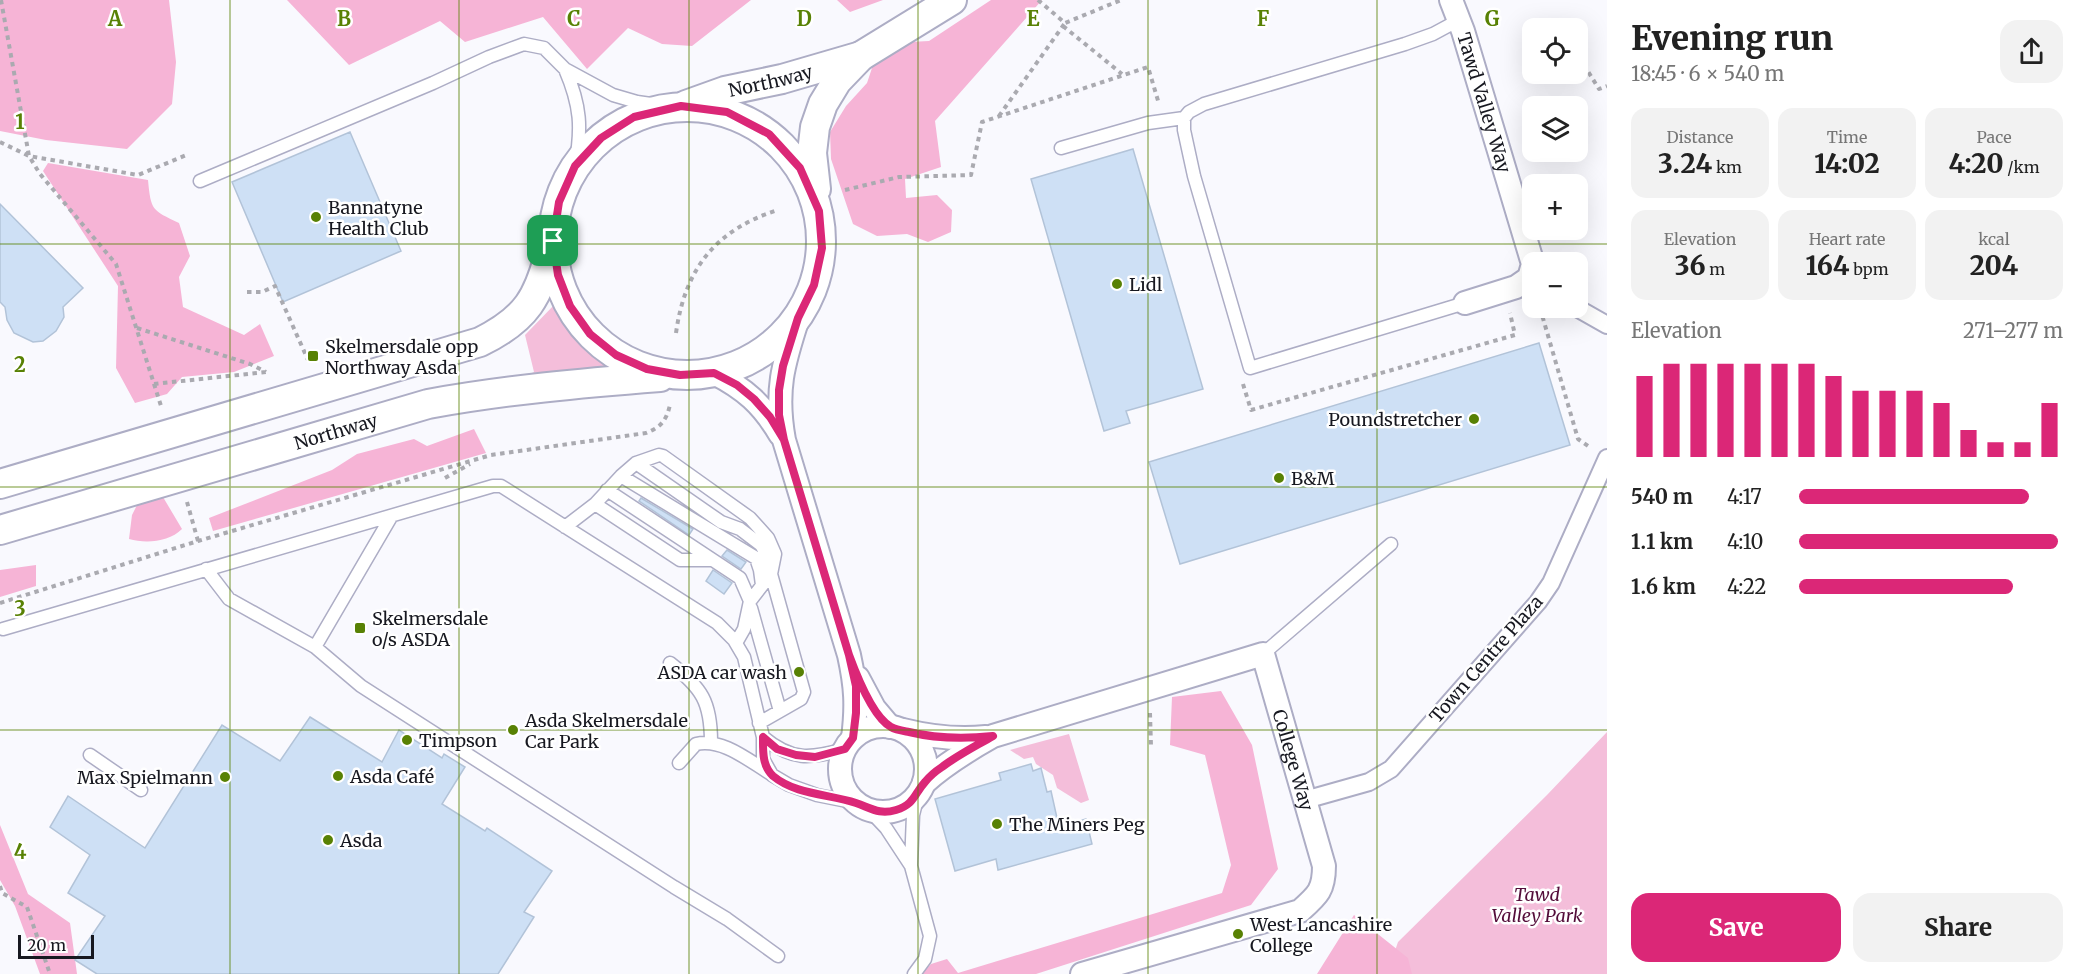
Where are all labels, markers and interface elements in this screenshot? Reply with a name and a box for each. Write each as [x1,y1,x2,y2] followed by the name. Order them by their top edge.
[107,6,123,31] text: A
[337,6,351,31] text: B
[567,6,581,31] text: C
[796,6,812,31] text: D
[1026,6,1040,31] text: E
[1257,6,1270,31] text: F
[1485,6,1500,31] text: G
[1522,18,1588,318] map controls
[1522,18,1588,84] button: locate
[1631,18,1833,59] text: Evening run
[2000,20,2063,83] button: share
[1453,30,1517,176] street label: Tawd Valley Way
[726,59,816,101] street label: Northway
[1631,61,1784,86] text: 18:45 · 6 × 540 m
[1522,96,1588,162] button: layers
[15,109,25,134] text: 1
[1667,127,1733,147] text: Distance
[1827,127,1867,147] text: Time
[1977,127,2012,147] text: Pace
[1658,147,1712,180] text: 3.24
[1814,147,1880,180] text: 14:02
[1948,147,2004,180] text: 4:20
[1712,157,1742,177] text: km
[2004,157,2040,177] text: /km
[1522,174,1588,240] button: +
[328,196,429,240] place label: Bannatyne Health Club
[309,210,323,224] marker: Bannatyne Health Club
[527,215,578,266] pin
[536,224,569,257] icon: arrive
[1664,229,1736,249] text: Elevation
[1809,229,1885,249] text: Heart rate
[1978,229,2010,249] text: kcal
[1675,249,1705,282] text: 36
[1805,249,1849,282] text: 164
[1970,249,2018,282] text: 204
[1522,252,1588,318] button: −
[1705,259,1725,279] text: m
[1849,259,1889,279] text: bpm
[1129,273,1163,296] place label: Lidl
[1110,277,1124,291] marker: Lidl
[1631,318,1722,343] text: Elevation
[1963,318,2063,343] text: 271–277 m
[325,335,478,379] place label: Skelmersdale opp Northway Asda
[306,349,320,363] marker: Skelmersdale opp Northway Asda
[14,352,26,377] text: 2
[291,408,381,454] street label: Northway
[1328,408,1462,431] place label: Poundstretcher
[1467,412,1481,426] marker: Poundstretcher
[1291,467,1335,490] place label: B&M
[1272,471,1286,485] marker: B&M
[1631,484,1693,509] text: 540 m
[1727,484,1762,509] text: 4:17
[1631,529,1693,554] text: 1.1 km
[1727,529,1764,554] text: 4:10
[1631,574,1696,599] text: 1.6 km
[1727,574,1766,599] text: 4:22
[1424,590,1548,728] street label: Town Centre Plaza
[14,596,26,621] text: 3
[372,607,488,651] place label: Skelmersdale o/s ASDA
[353,621,367,635] marker: Skelmersdale o/s ASDA
[657,661,787,684] place label: ASDA car wash
[792,665,806,679] marker: ASDA car wash
[1268,707,1319,814] street label: College Way
[524,709,688,753] place label: Asda Skelmersdale Car Park
[506,723,520,737] marker: Asda Skelmersdale Car Park
[419,729,497,752] place label: Timpson
[400,733,414,747] marker: Timpson
[349,765,434,788] place label: Asda Café
[77,766,213,789] place label: Max Spielmann
[331,769,345,783] marker: Asda Café
[218,770,232,784] marker: Max Spielmann
[1009,813,1145,836] place label: The Miners Peg
[990,817,1004,831] marker: The Miners Peg
[339,829,383,852] place label: Asda
[321,833,335,847] marker: Asda
[14,839,27,864] text: 4
[1491,883,1583,927] park label: Tawd Valley Park
[1631,893,1841,962] button: Save
[1853,893,2063,962] button: Share
[1249,913,1392,957] place label: West Lancashire College
[1231,927,1245,941] marker: West Lancashire College
[18,932,94,960] scale bar
[27,935,66,955] text: 20 m

